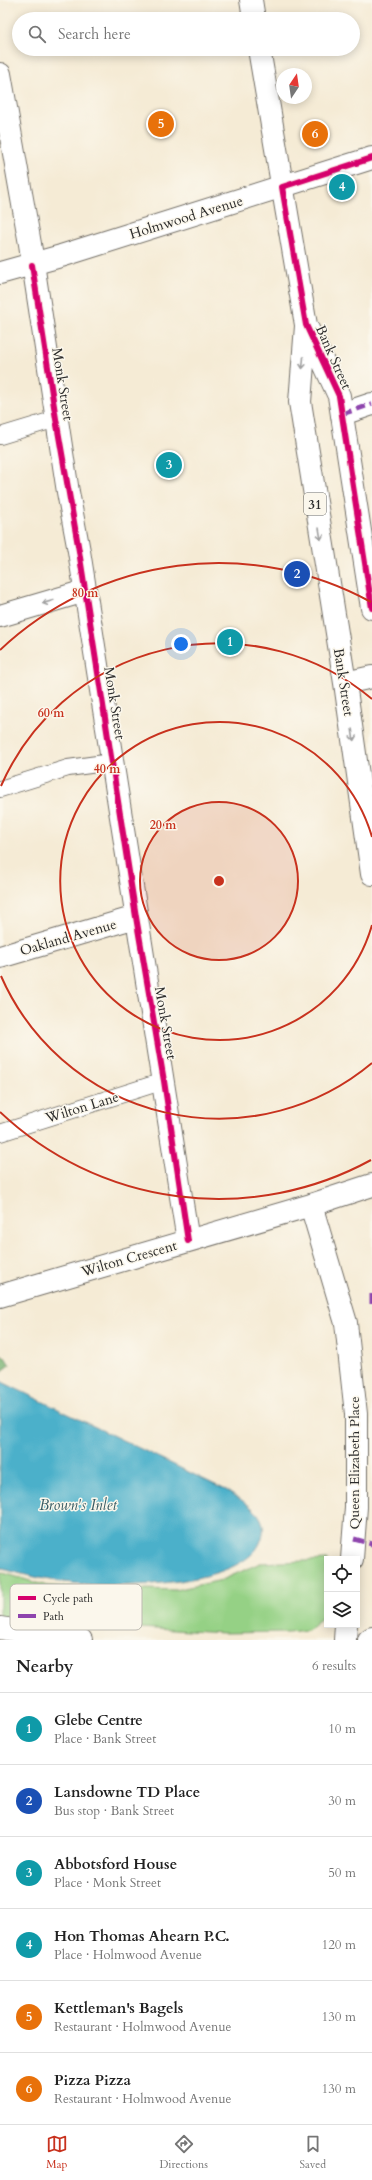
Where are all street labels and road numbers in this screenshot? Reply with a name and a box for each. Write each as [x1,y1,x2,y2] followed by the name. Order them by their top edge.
[127,191,245,244] street label: Holmwood Avenue
[311,322,356,393] street label: Bank Street
[47,346,78,422] street label: Monk Street
[304,493,326,515] road number: 31
[329,647,358,718] street label: Bank Street
[99,665,130,741] street label: Monk Street
[18,915,119,960] street label: Oakland Avenue
[150,985,181,1062] street label: Monk Street
[42,1087,121,1128] street label: Wilton Lane
[78,1236,180,1281] street label: Wilton Crescent
[345,1396,364,1530] street label: Queen Elizabeth Place

